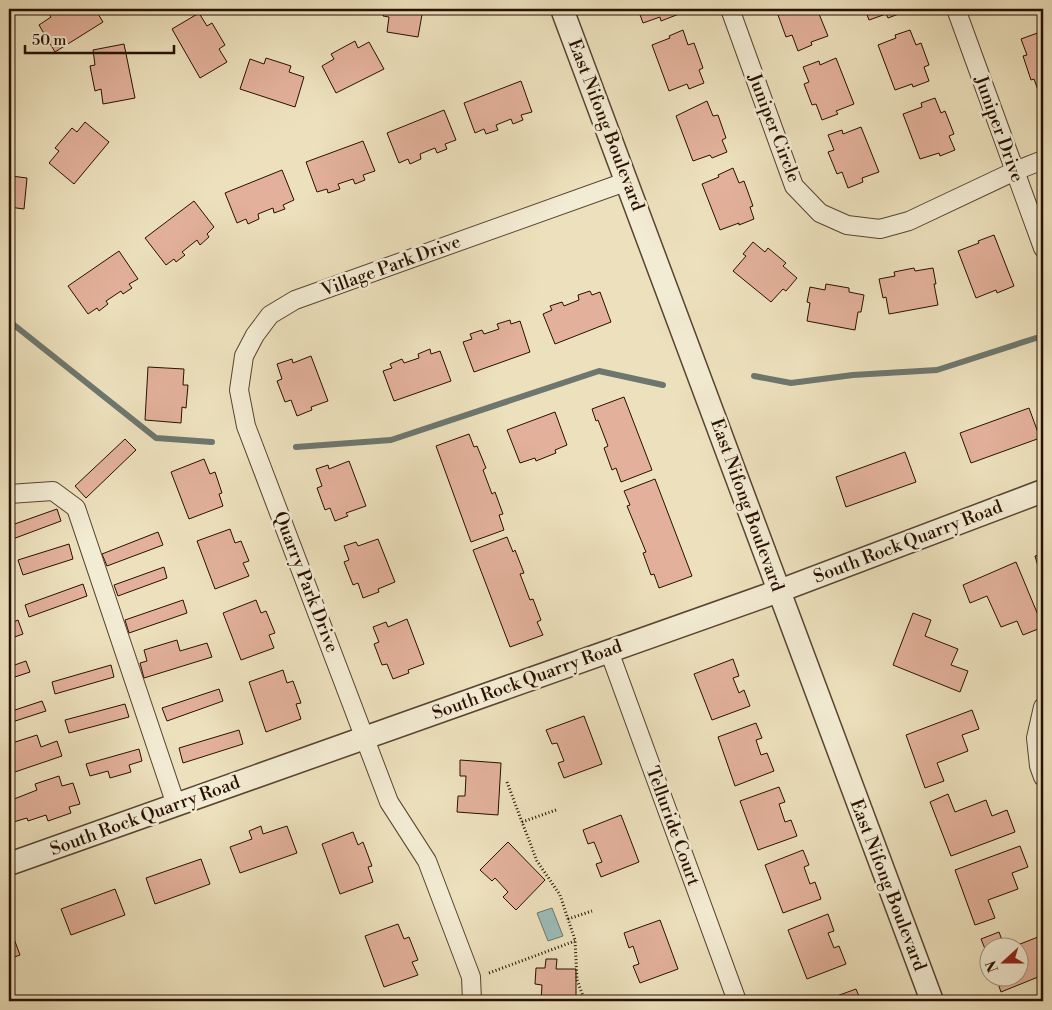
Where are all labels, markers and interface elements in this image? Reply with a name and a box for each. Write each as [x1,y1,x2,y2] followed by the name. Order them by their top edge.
[25,22,174,54] scale bar
[32,31,66,50] text: 50 m
[563,36,650,215] street label: East Nifong Boulevard
[742,69,805,186] street label: Juniper Circle
[969,72,1029,185] street label: Juniper Drive
[317,230,464,302] street label: Village Park Drive
[705,415,789,595] street label: East Nifong Boulevard
[810,495,1006,589] street label: South Rock Quarry Road
[268,508,344,656] street label: Quarry Park Drive
[429,635,626,725] street label: South Rock Quarry Road
[641,763,705,890] street label: Telluride Court
[47,771,244,861] street label: South Rock Quarry Road
[845,796,932,975] street label: East Nifong Boulevard
[980,938,1030,988] north arrow
[982,958,1003,975] text: N

